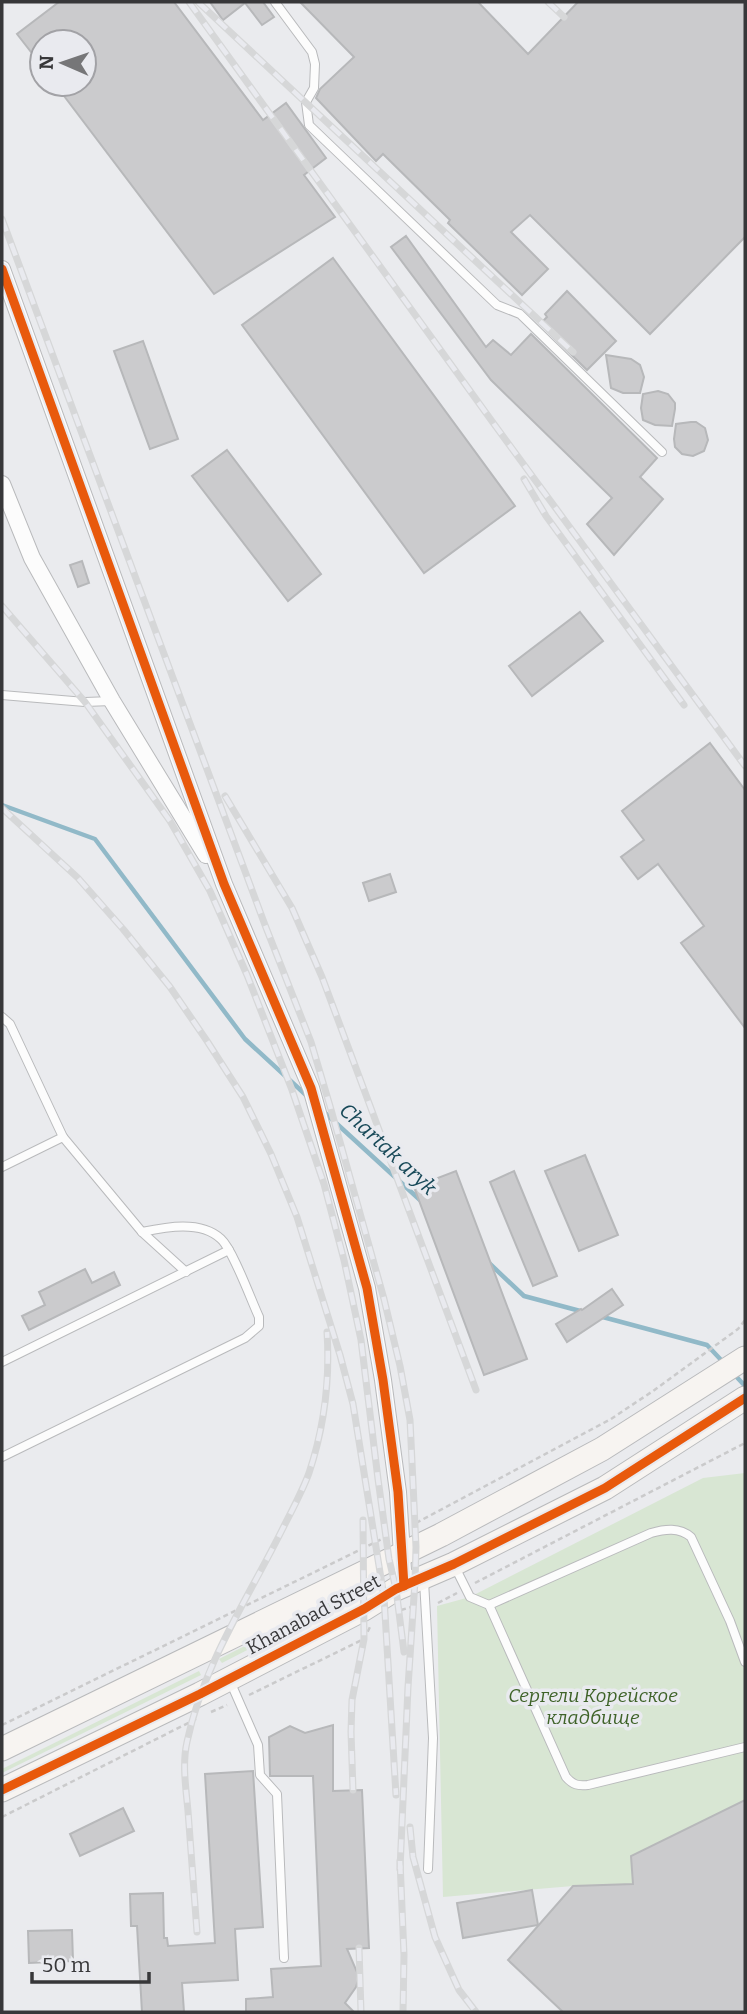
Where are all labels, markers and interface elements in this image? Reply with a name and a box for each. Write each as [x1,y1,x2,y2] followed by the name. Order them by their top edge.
[28,28,98,98] north arrow
[35,54,58,70] text: N
[334,1097,442,1201] water label: Chartak aryk
[242,1569,384,1659] street label: Khanabad Street
[508,1684,678,1729] park label: Сергели Корейское кладбище
[32,1940,149,1984] scale bar
[42,1952,91,1978] text: 50 m

